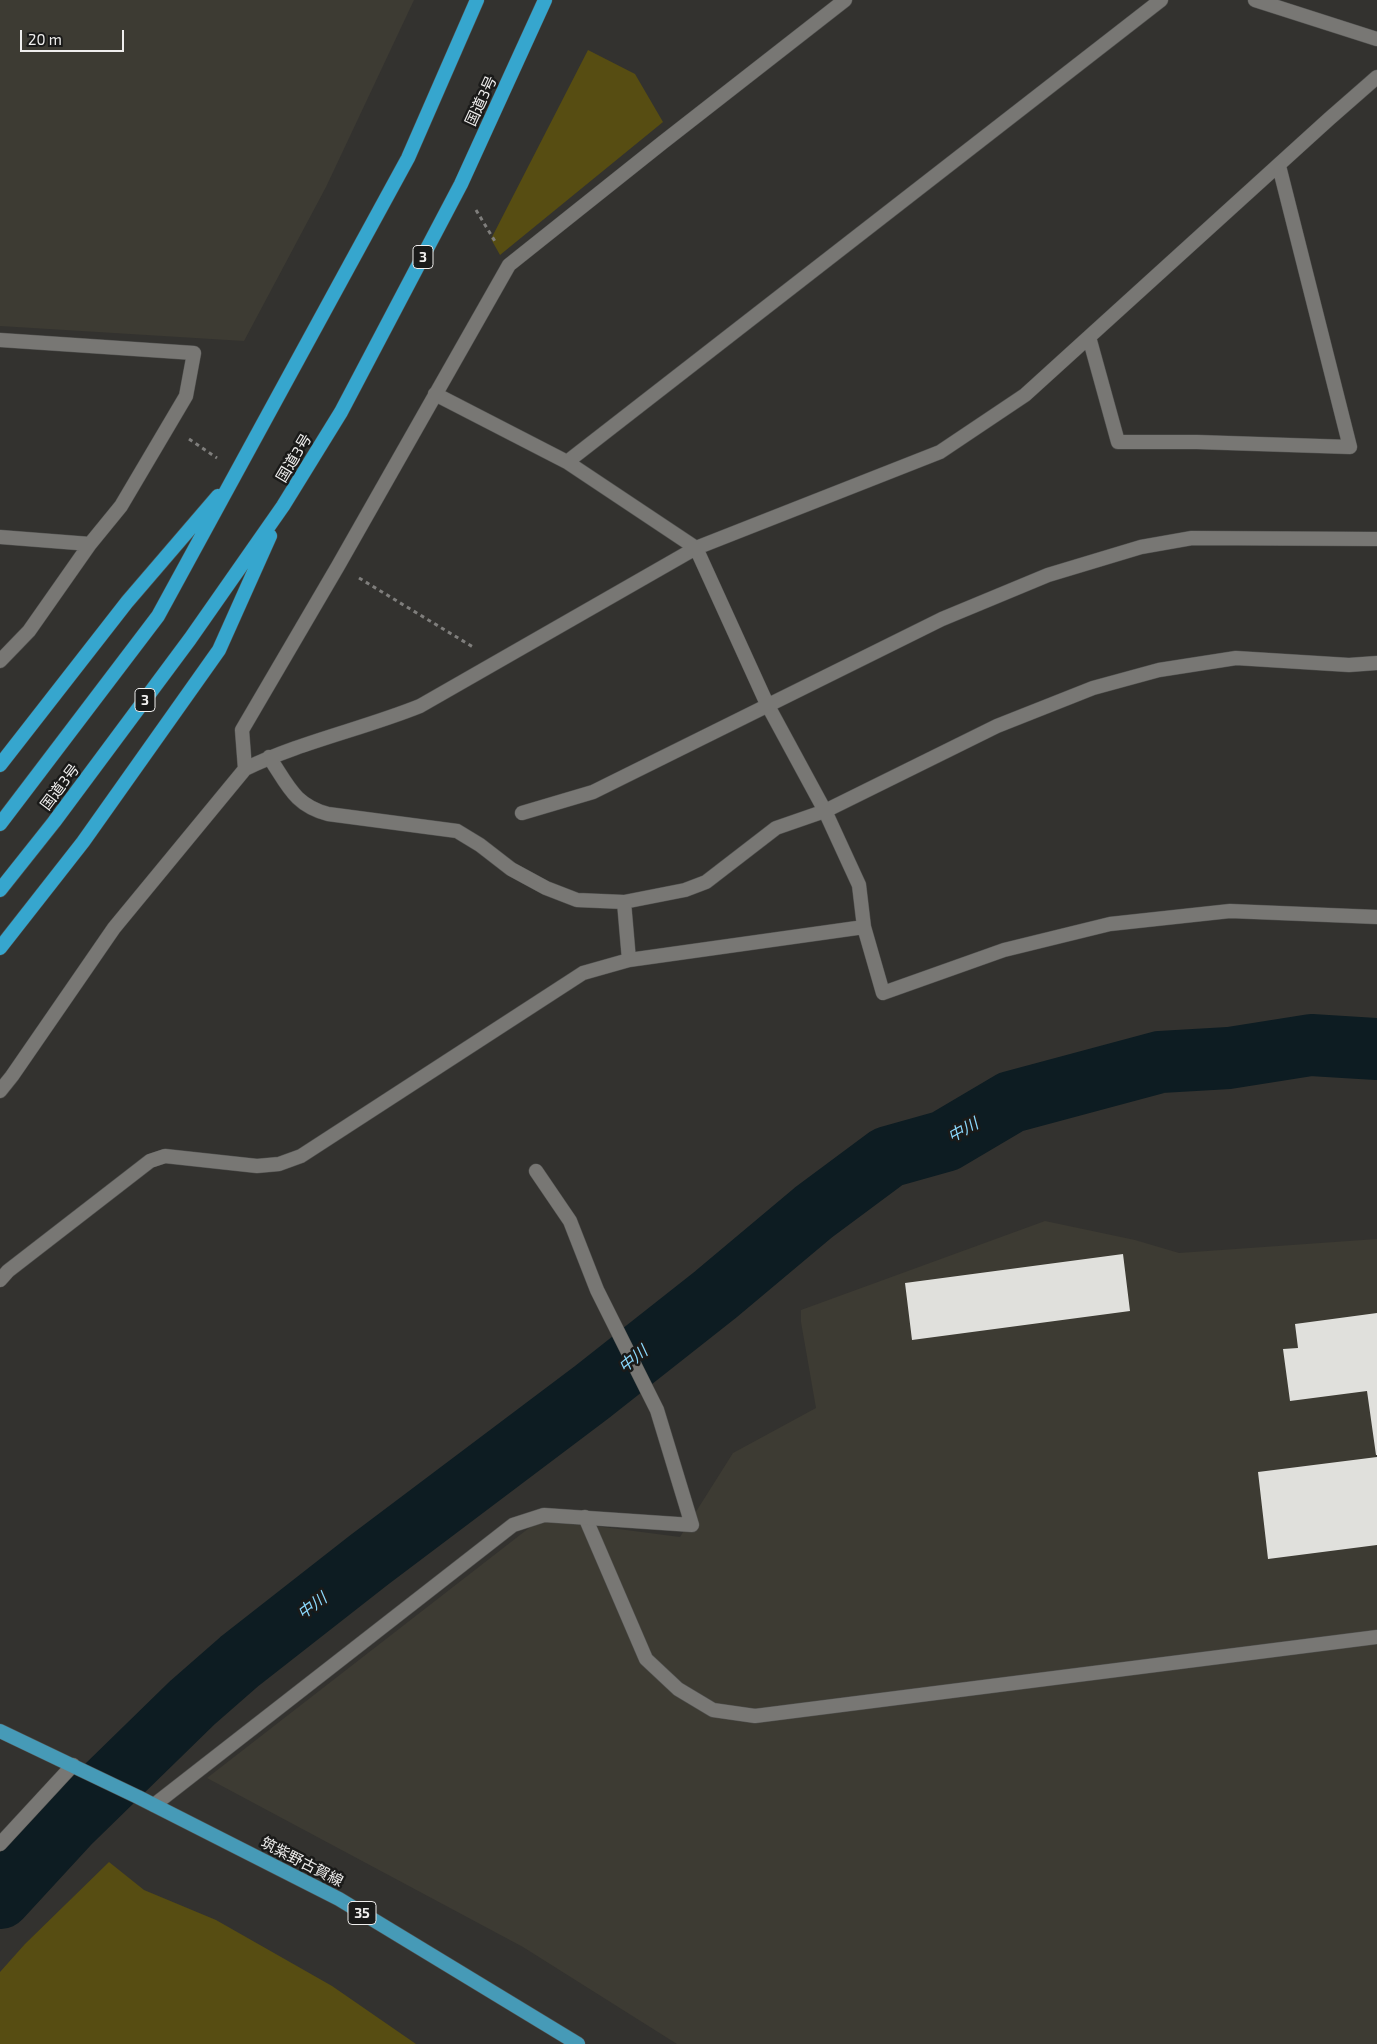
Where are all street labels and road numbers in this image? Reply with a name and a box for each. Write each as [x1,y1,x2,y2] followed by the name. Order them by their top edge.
[462,73,500,129] street label: 国道3号
[413,246,433,268] road number: 3
[273,431,315,485] street label: 国道3号
[135,688,155,712] road number: 3
[37,760,83,814] street label: 国道3号
[258,1834,346,1890] street label: 筑紫野古賀線
[348,1902,376,1925] road number: 35

